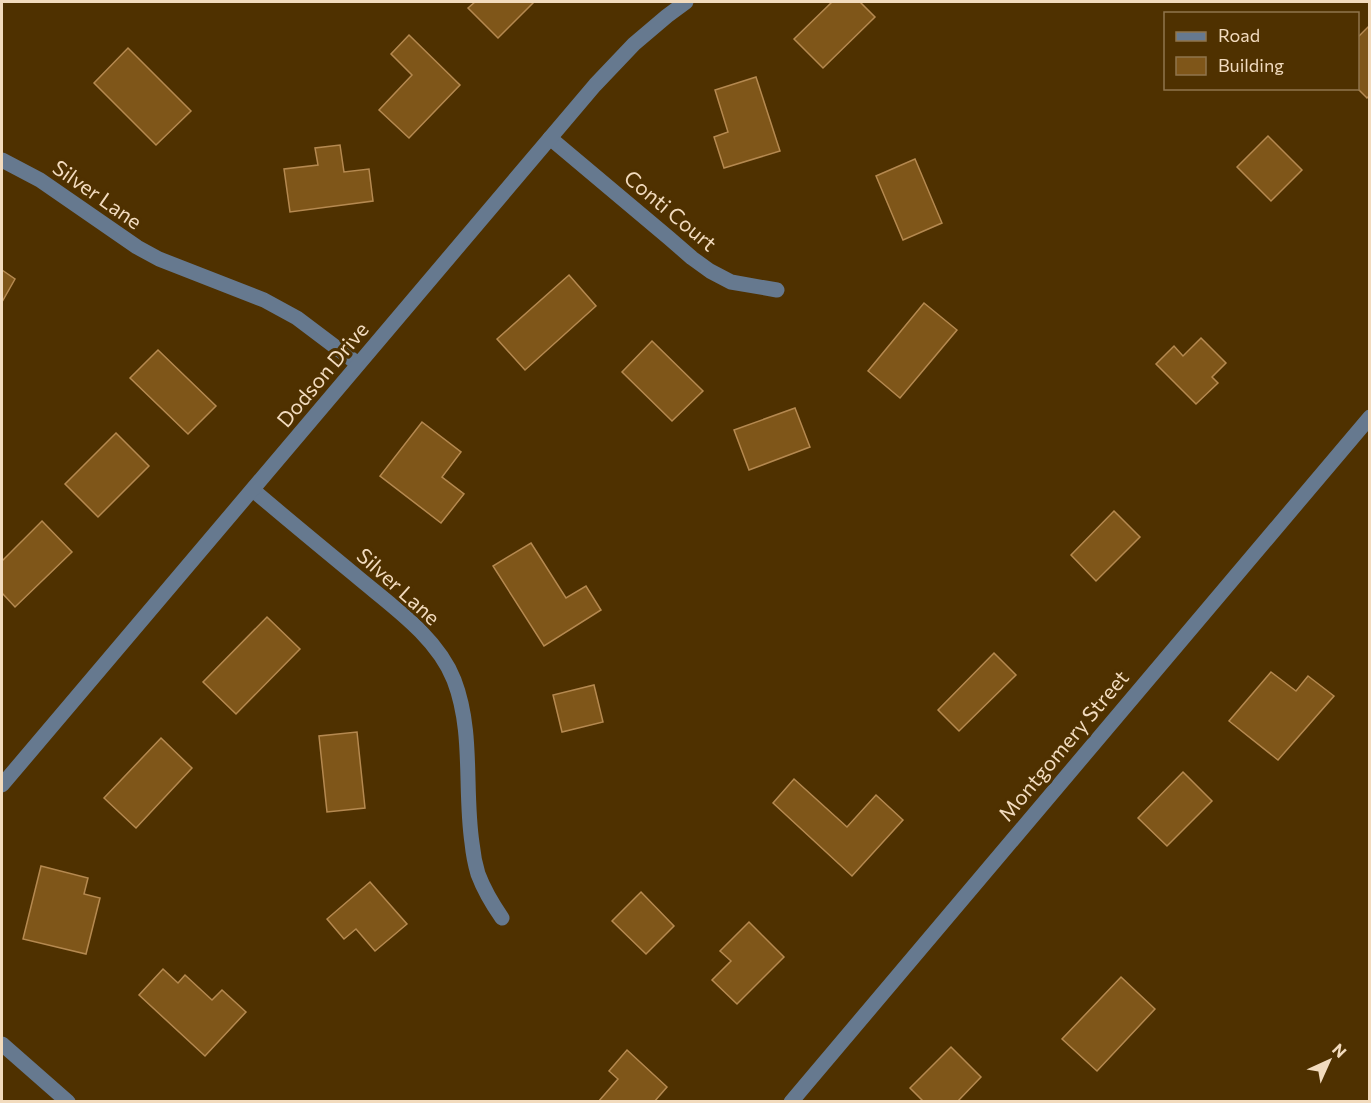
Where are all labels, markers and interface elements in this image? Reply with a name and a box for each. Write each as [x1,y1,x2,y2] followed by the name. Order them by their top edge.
[1164,12,1359,90] legend
[1218,24,1260,46] text: Road
[1218,54,1284,76] text: Building
[48,154,147,234] street label: Silver Lane
[620,164,722,256] street label: Conti Court
[271,317,373,431] street label: Dodson Drive
[352,542,446,630] street label: Silver Lane
[993,665,1133,825] street label: Montgomery Street
[1299,1031,1359,1091] north arrow
[1329,1039,1351,1061] text: N

